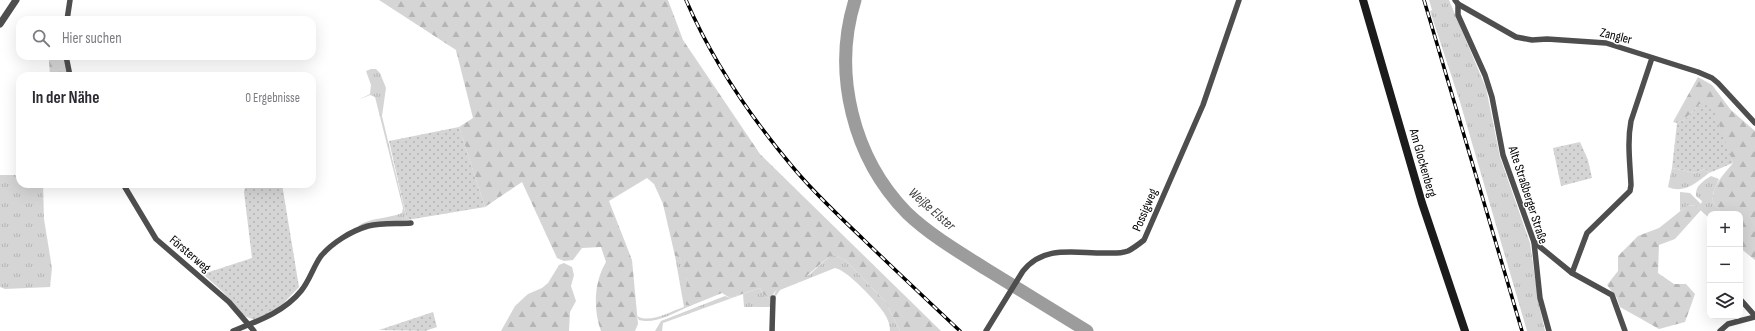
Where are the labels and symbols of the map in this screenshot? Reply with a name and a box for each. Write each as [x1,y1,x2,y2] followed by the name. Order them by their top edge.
[1598,24,1634,48] street label: Zangler
[1405,126,1440,199] street label: Am Glockenberg
[1504,143,1551,246] street label: Alte Straßberger Straße
[905,184,960,235] water label: Weiße Elster
[1129,186,1161,234] street label: Possigweg
[166,232,214,276] street label: Försterweg

